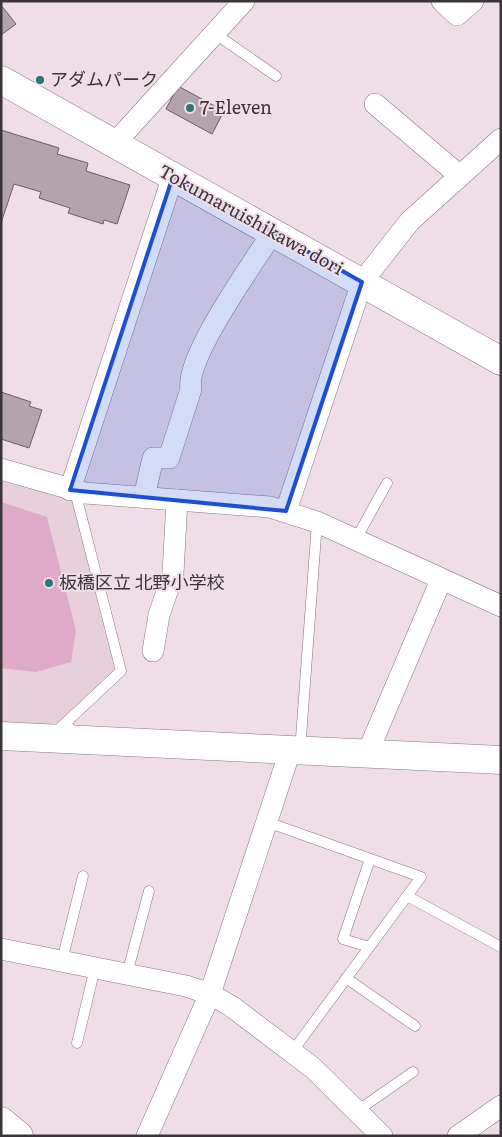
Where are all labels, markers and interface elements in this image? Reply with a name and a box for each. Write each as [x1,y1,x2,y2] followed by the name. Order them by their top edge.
[50,65,158,92] place label: アダムパーク
[34,74,46,86] marker: アダムパーク
[200,93,272,120] place label: 7-Eleven
[184,102,196,114] marker: 7-Eleven
[154,157,349,281] street label: Tokumaruishikawa dori
[59,568,225,595] place label: 板橋区立 北野小学校
[43,577,55,589] marker: 板橋区立 北野小学校

